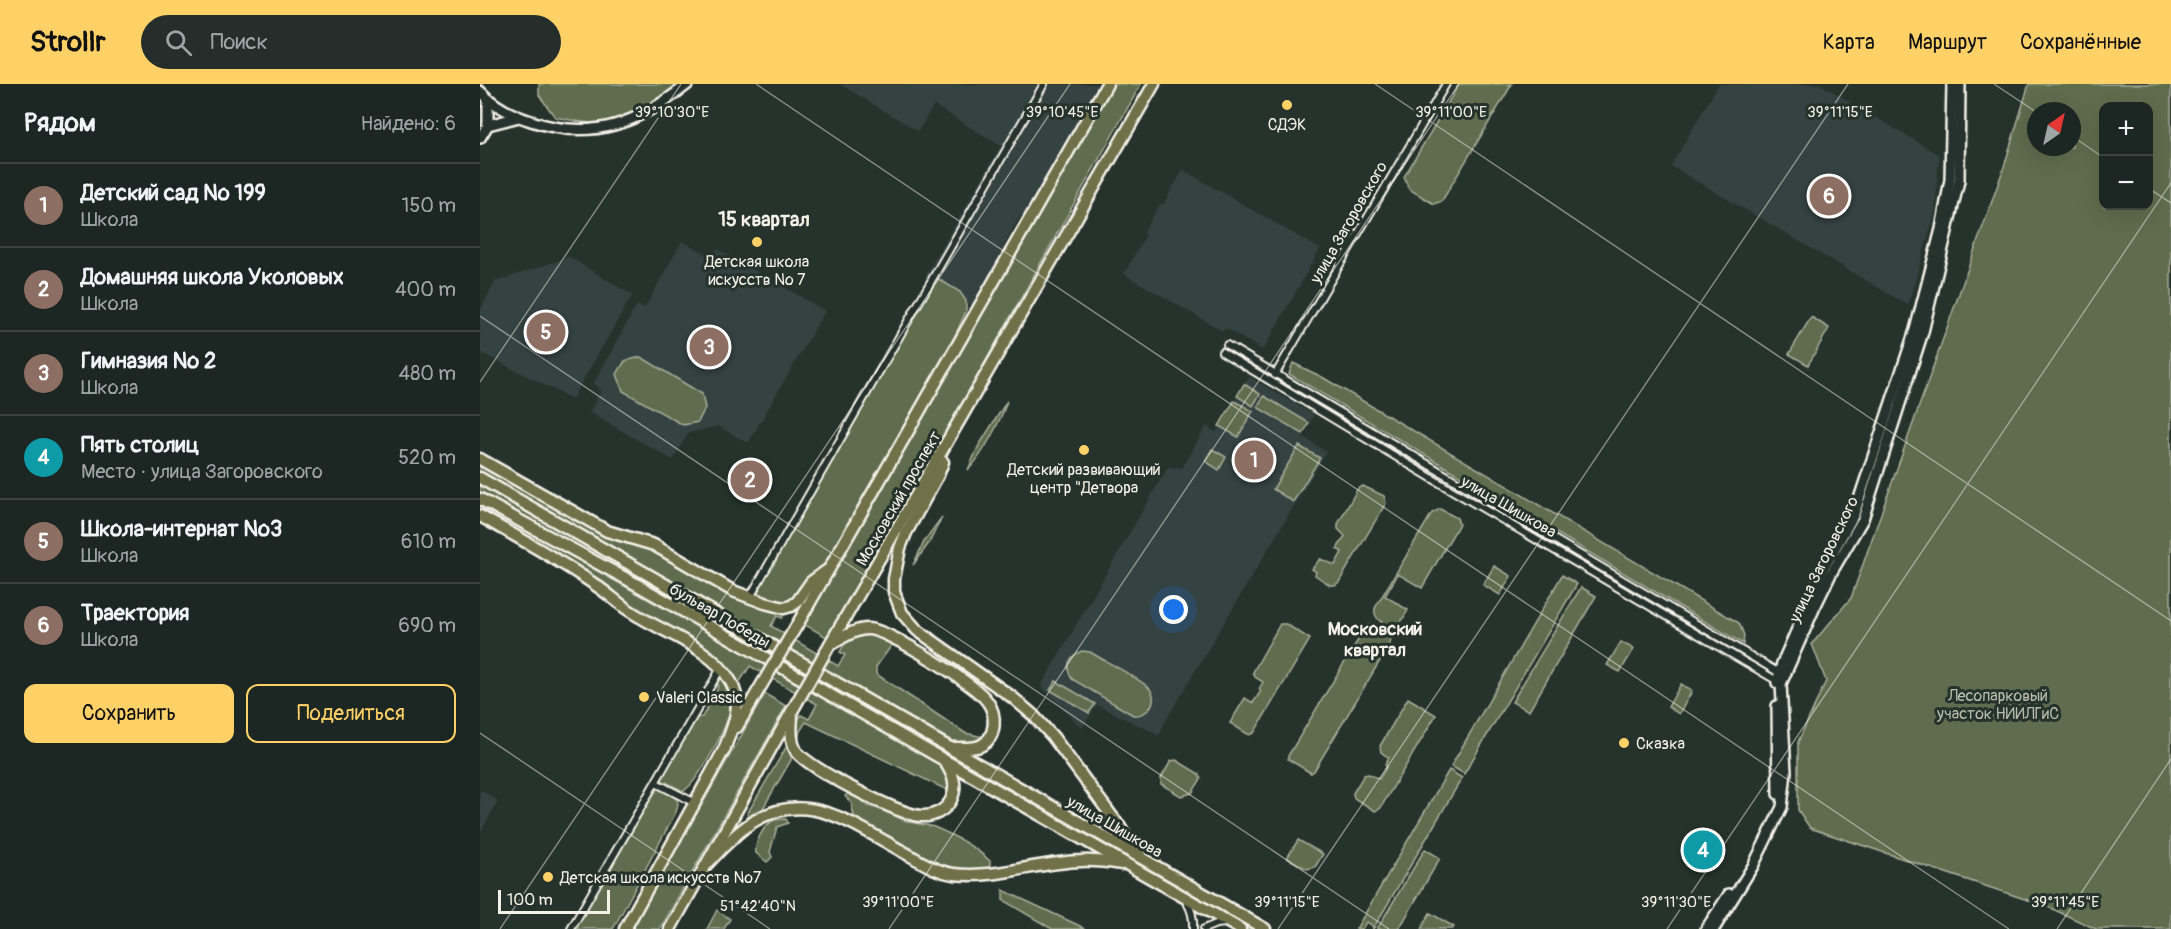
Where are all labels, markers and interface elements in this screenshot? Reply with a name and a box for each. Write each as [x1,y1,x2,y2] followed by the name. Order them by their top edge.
[141,15,561,69] search box
[30,25,105,60] text: Strollr
[162,26,195,59] icon: search
[210,28,268,56] text: Поиск
[1823,29,1875,56] text: Карта
[1908,29,1987,56] text: Маршрут
[2020,29,2141,56] text: Сохранённые
[1280,98,1294,112] marker: СДЭК
[2027,102,2081,156] north arrow
[2099,102,2153,210] map controls
[2099,102,2153,156] button: +
[635,103,709,122] text: 39°10'30"E
[1026,103,1098,122] text: 39°10'45"E
[1415,103,1487,122] text: 39°11'00"E
[1807,103,1873,122] text: 39°11'15"E
[24,107,96,139] text: Рядом
[361,111,456,136] text: Найдено: 6
[1268,115,1306,135] place label: СДЭК
[2099,156,2153,210] button: −
[1305,158,1392,288] street label: улица Загоровского
[1810,174,1848,218] pin: 6
[81,179,266,207] text: Детский сад № 199
[40,193,47,218] text: 1
[402,193,456,218] text: 150 m
[81,207,138,232] text: Школа
[718,207,810,232] district label: 15 квартал
[750,235,764,249] marker: Детская школа искусств № 7
[704,252,809,290] place label: Детская школа искусств № 7
[81,263,344,291] text: Домашняя школа Уколовых
[38,277,49,302] text: 2
[395,277,456,302] text: 400 m
[81,291,138,316] text: Школа
[526,310,566,354] pin: 5
[690,324,728,370] pin: 3
[81,347,216,375] text: Гимназия № 2
[38,361,49,386] text: 3
[399,361,456,386] text: 480 m
[81,375,138,400] text: Школа
[852,428,946,569] street label: Московский проспект
[81,431,199,459] text: Пять столиц
[1234,438,1274,482] pin: 1
[1077,443,1091,457] marker: Детский развивающий центр "Детвора
[38,445,49,470] text: 4
[398,445,456,470] text: 520 m
[730,458,770,502] pin: 2
[81,459,323,484] text: Место · улица Загоровского
[1006,460,1161,498] place label: Детский развивающий центр "Детвора
[1456,471,1560,542] street label: улица Шишкова
[1784,493,1863,626] street label: улица Загоровского
[81,515,282,543] text: Школа-интернат №3
[38,529,49,554] text: 5
[401,529,456,554] text: 610 m
[81,543,138,568] text: Школа
[665,579,774,653] street label: бульвар Победы
[1159,595,1188,624] your location
[81,599,189,627] text: Траектория
[38,613,49,638] text: 6
[398,613,456,638] text: 690 m
[1328,618,1422,662] district label: Московский квартал
[81,627,138,652] text: Школа
[24,684,234,743] button: Сохранить
[246,684,456,743] button: Поделиться
[1936,686,2059,724] park label: Лесопарковый участок НИИЛГиС
[656,688,743,708] place label: Valeri Classic
[637,690,651,704] marker: Valeri Classic
[1636,734,1685,754] place label: Сказка
[1617,736,1631,750] marker: Сказка
[1062,791,1166,862] street label: улица Шишкова
[1684,828,1722,873] pin: 4
[559,868,762,888] place label: Детская школа искусств №7
[541,870,555,884] marker: Детская школа искусств №7
[498,887,610,914] scale bar
[507,890,553,910] text: 100 m
[862,893,934,912] text: 39°11'00"E
[1254,893,1320,912] text: 39°11'15"E
[1641,893,1711,912] text: 39°11'30"E
[2031,893,2099,912] text: 39°11'45"E
[720,897,796,916] text: 51°42'40"N

